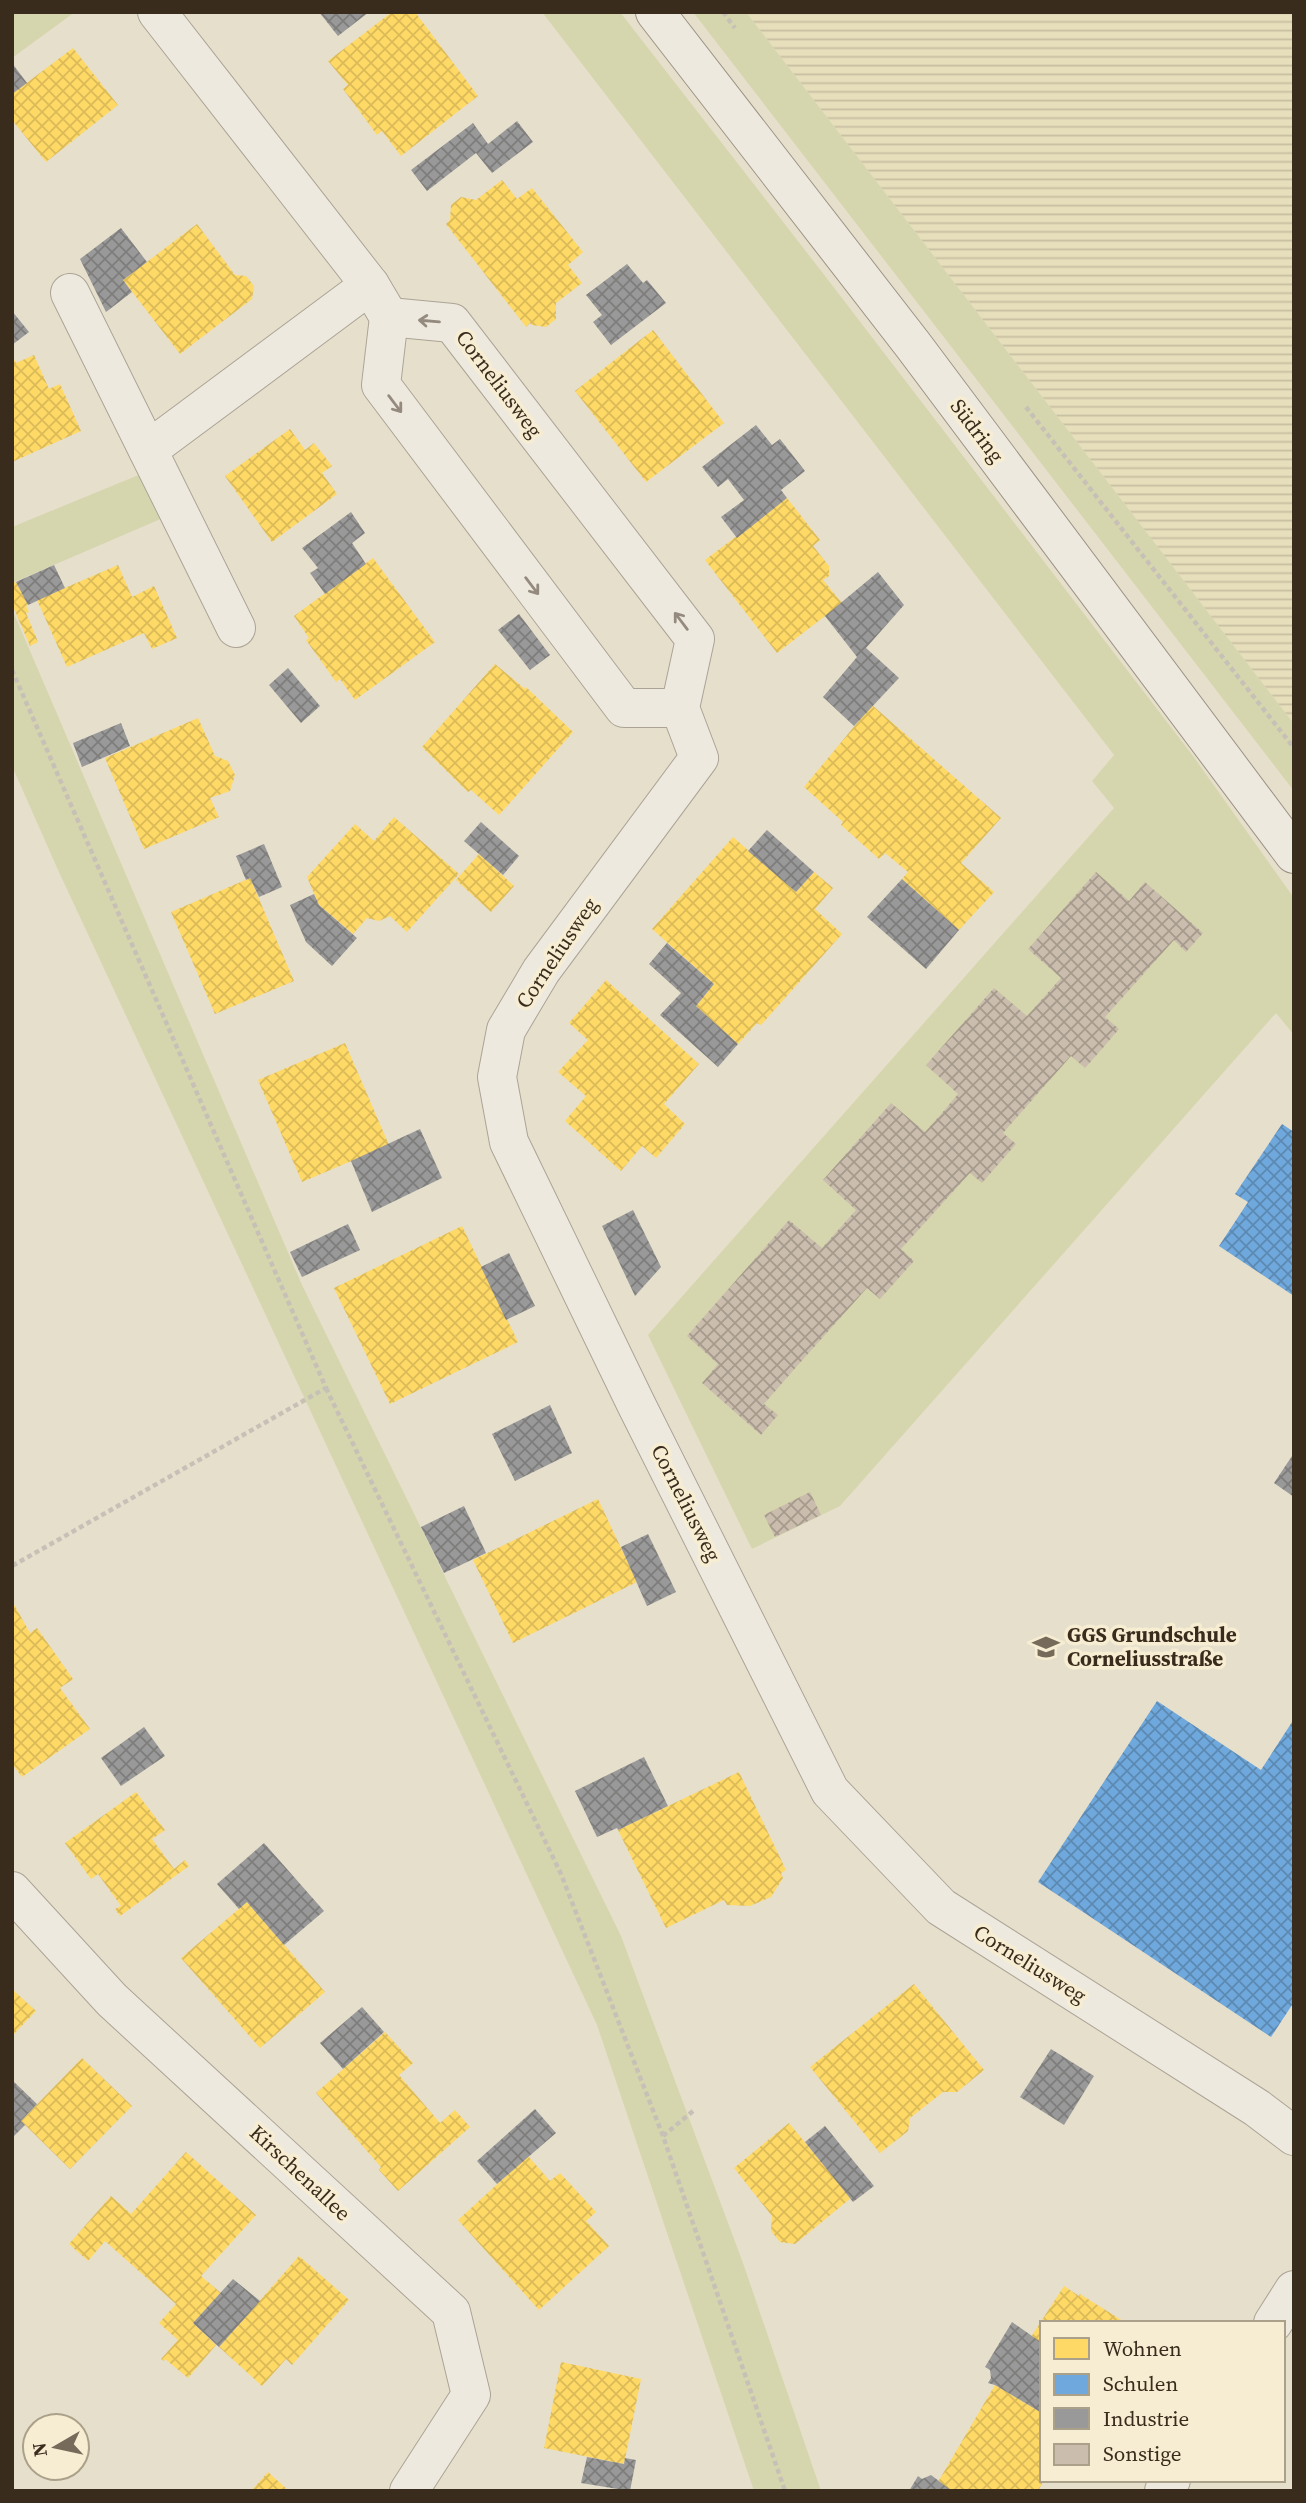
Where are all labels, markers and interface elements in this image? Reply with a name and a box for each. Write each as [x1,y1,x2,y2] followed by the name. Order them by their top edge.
[418,314,441,327] one-way arrow
[449,324,550,444] street label: Corneliusweg
[944,393,1011,469] street label: Südring
[388,395,403,413] one-way arrow
[525,576,540,595] one-way arrow
[674,612,688,631] one-way arrow
[509,891,604,1014] street label: Corneliusweg
[644,1439,728,1566] street label: Corneliusweg
[1067,1620,1237,1673] place label: GGS Grundschule Corneliusstraße
[1031,1632,1061,1662] school or university icon: GGS Grundschule Corneliusstraße
[968,1917,1092,2010] street label: Corneliusweg
[243,2118,357,2227] street label: Kirschenallee
[1040,2321,1285,2482] legend
[1103,2334,1182,2363] text: Wohnen
[1103,2369,1178,2398] text: Schulen
[1103,2404,1189,2433] text: Industrie
[21,2412,91,2482] north arrow
[1103,2439,1182,2468] text: Sonstige
[25,2441,53,2459] text: N

